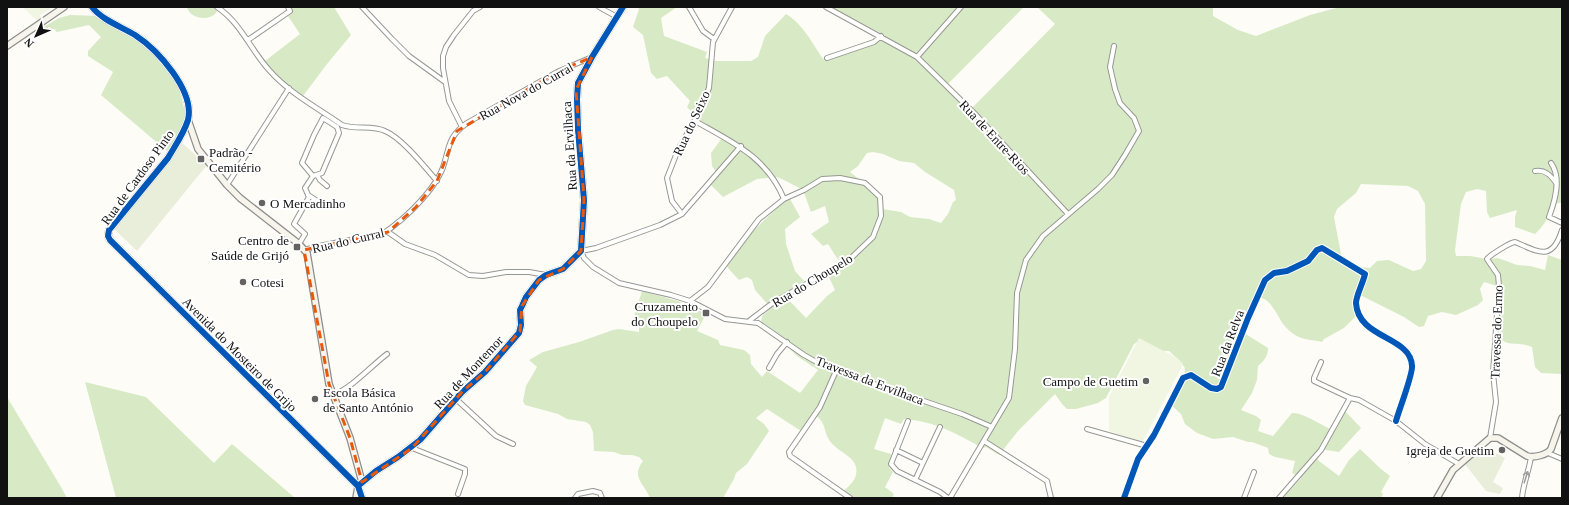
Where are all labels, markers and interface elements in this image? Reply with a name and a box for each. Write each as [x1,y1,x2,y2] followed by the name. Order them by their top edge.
[16,16,56,56] north arrow
[22,36,36,50] text: N
[477,59,576,123] street label: Rua Nova do Curral
[670,88,713,158] street label: Rua do Seixo
[956,97,1033,178] street label: Rua de Entre-Rios
[559,101,580,191] street label: Rua da Ervilhaca
[98,127,177,228] street label: Rua de Cardoso Pinto
[209,145,261,175] place label: Padrão - Cemitério
[196,154,206,164] marker: Padrão - Cemitério
[270,196,345,211] place label: O Mercadinho
[257,198,267,208] marker: O Mercadinho
[311,225,386,256] street label: Rua do Curral
[211,233,289,263] place label: Centro de Saúde de Grijó
[292,242,302,252] marker: Centro de Saúde de Grijó
[769,251,855,310] street label: Rua do Choupelo
[251,275,285,290] place label: Cotesi
[238,277,248,287] marker: Cotesi
[1487,285,1506,379] street label: Travessa do Ermo
[179,294,300,415] street label: Avenida do Mosteiro de Grijo
[631,299,698,329] place label: Cruzamento do Choupelo
[701,308,711,318] marker: Cruzamento do Choupelo
[1208,308,1247,379] street label: Rua da Relva
[431,332,507,412] street label: Rua de Montemor
[814,353,926,408] street label: Travessa da Ervilhaca
[1043,374,1138,389] place label: Campo de Guetim
[1141,376,1151,386] marker: Campo de Guetim
[323,385,413,415] place label: Escola Básica de Santo António
[310,394,320,404] marker: Escola Básica de Santo António
[1406,443,1494,458] place label: Igreja de Guetim
[1497,445,1507,455] marker: Igreja de Guetim
[1523,471,1530,484] one-way arrow

